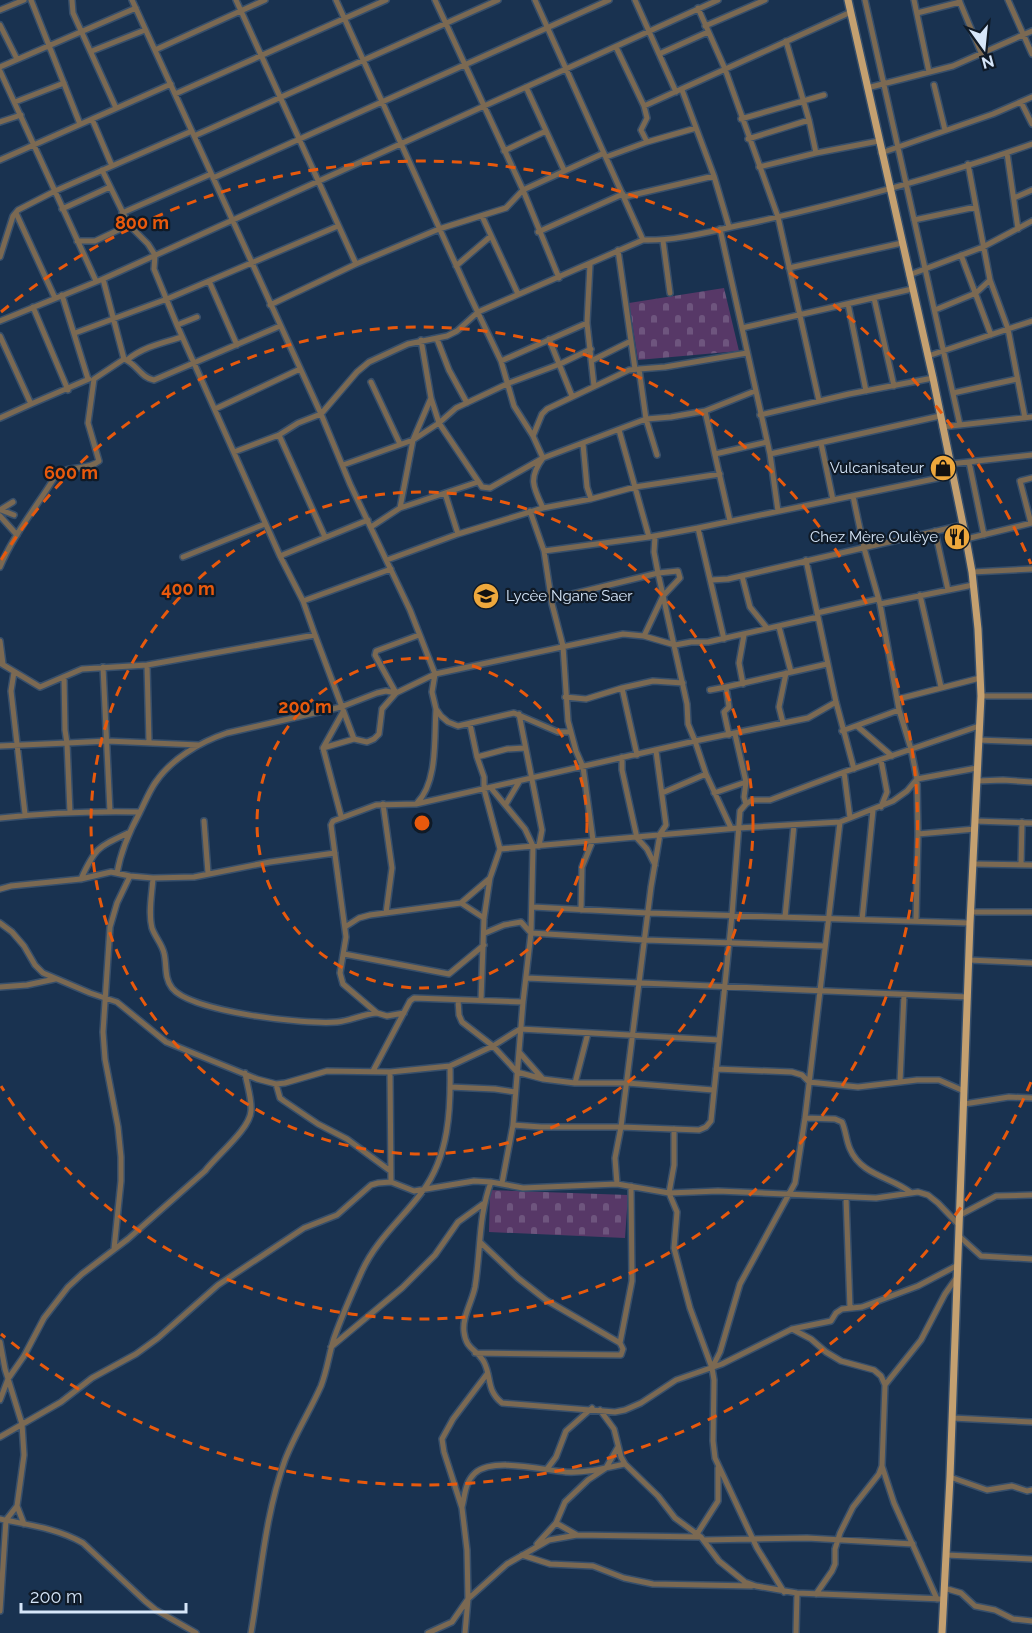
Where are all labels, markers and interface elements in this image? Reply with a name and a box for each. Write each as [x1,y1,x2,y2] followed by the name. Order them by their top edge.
[954,18,1014,78] north arrow
[979,51,996,73] text: N
[115,212,169,233] text: 800 m
[928,453,958,483] shop icon: Vulcanisateur
[830,459,925,477] place label: Vulcanisateur
[44,462,98,483] text: 600 m
[942,522,972,552] restaurant icon: Chez Mère Oulèye
[810,528,938,546] place label: Chez Mère Oulèye
[161,578,215,599] text: 400 m
[471,581,501,611] school or university icon: Lycèe Ngane Saer
[506,587,633,605] place label: Lycèe Ngane Saer
[278,696,332,717] text: 200 m
[412,813,432,833] centre of rings
[21,1576,186,1614] scale bar
[30,1586,83,1607] text: 200 m

